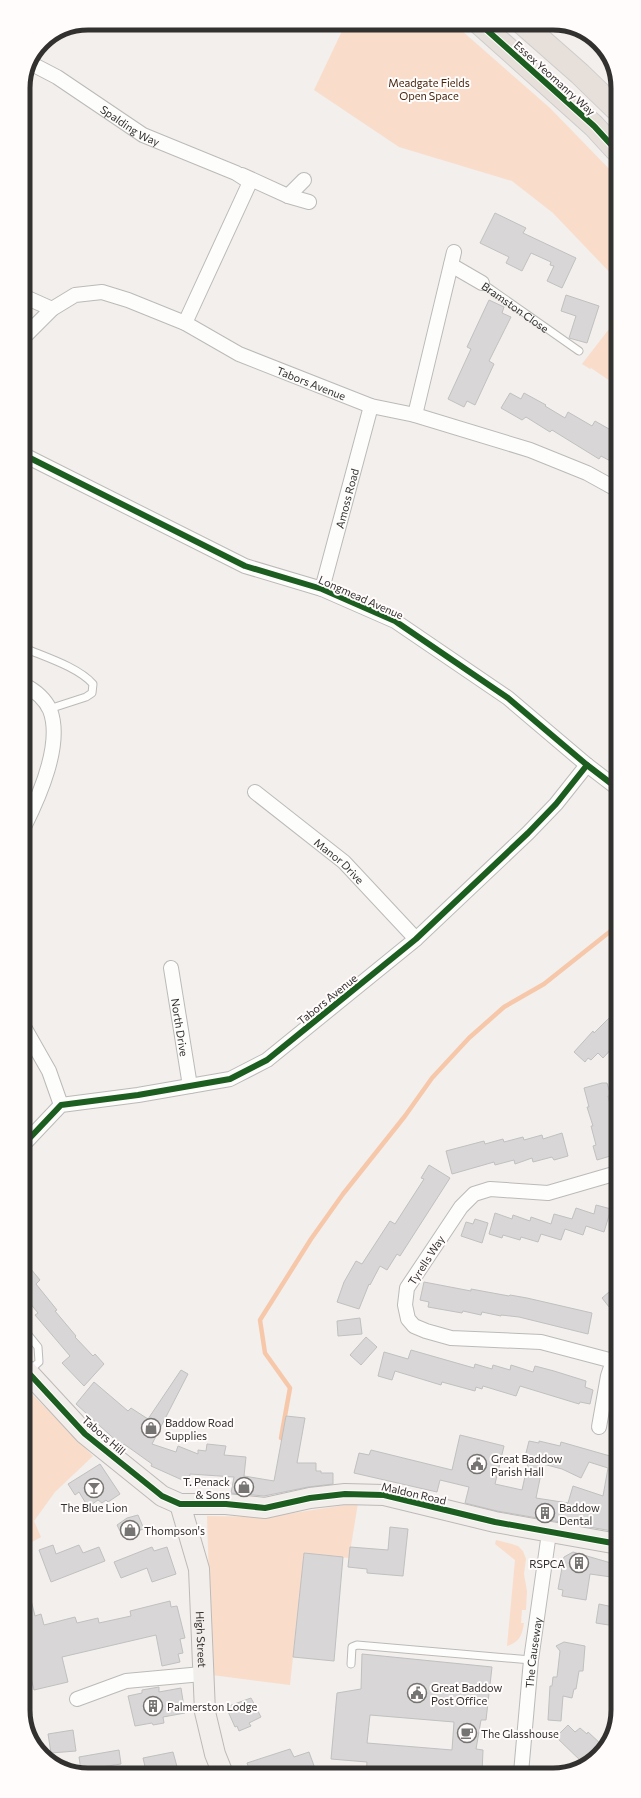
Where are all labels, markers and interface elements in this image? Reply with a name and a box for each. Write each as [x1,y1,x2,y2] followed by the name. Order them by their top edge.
[512,38,598,118] street label: Essex Yeomanry Way
[388,76,470,102] park label: Meadgate Fields Open Space
[98,102,162,148] street label: Spalding Way
[480,279,552,335] street label: Bramston Close
[275,363,348,402] street label: Tabors Avenue
[332,467,361,530] street label: Amoss Road
[317,572,406,622] street label: Longmead Avenue
[312,835,367,886] street label: Manor Drive
[295,971,360,1027] street label: Tabors Avenue
[169,997,192,1057] street label: North Drive
[405,1232,447,1287] street label: Tyrells Way
[80,1413,128,1457] street label: Tabors Hill
[165,1416,234,1442] place label: Baddow Road Supplies
[140,1417,162,1439] shop icon: Baddow Road Supplies
[491,1452,562,1478] place label: Great Baddow Parish Hall
[466,1453,488,1475] public building icon: Great Baddow Parish Hall
[183,1475,230,1501] place label: T. Penack & Sons
[233,1476,255,1498] shop icon: T. Penack & Sons
[83,1477,105,1499] bar icon: The Blue Lion
[380,1479,448,1507] street label: Maldon Road
[60,1501,128,1514] place label: The Blue Lion
[559,1501,600,1527] place label: Baddow Dental
[534,1502,556,1524] building icon: Baddow Dental
[119,1519,141,1541] shop icon: Thompson's
[144,1524,205,1537] place label: Thompson's
[568,1552,590,1574] building icon: RSPCA
[529,1557,565,1570] place label: RSPCA
[194,1611,210,1668] street label: High Street
[522,1616,544,1689] street label: The Causeway
[431,1681,502,1707] place label: Great Baddow Post Office
[406,1682,428,1704] public building icon: Great Baddow Post Office
[142,1695,164,1717] building icon: Palmerston Lodge
[167,1700,258,1713] place label: Palmerston Lodge
[456,1722,478,1744] cafe icon: The Glasshouse
[481,1727,559,1740] place label: The Glasshouse

